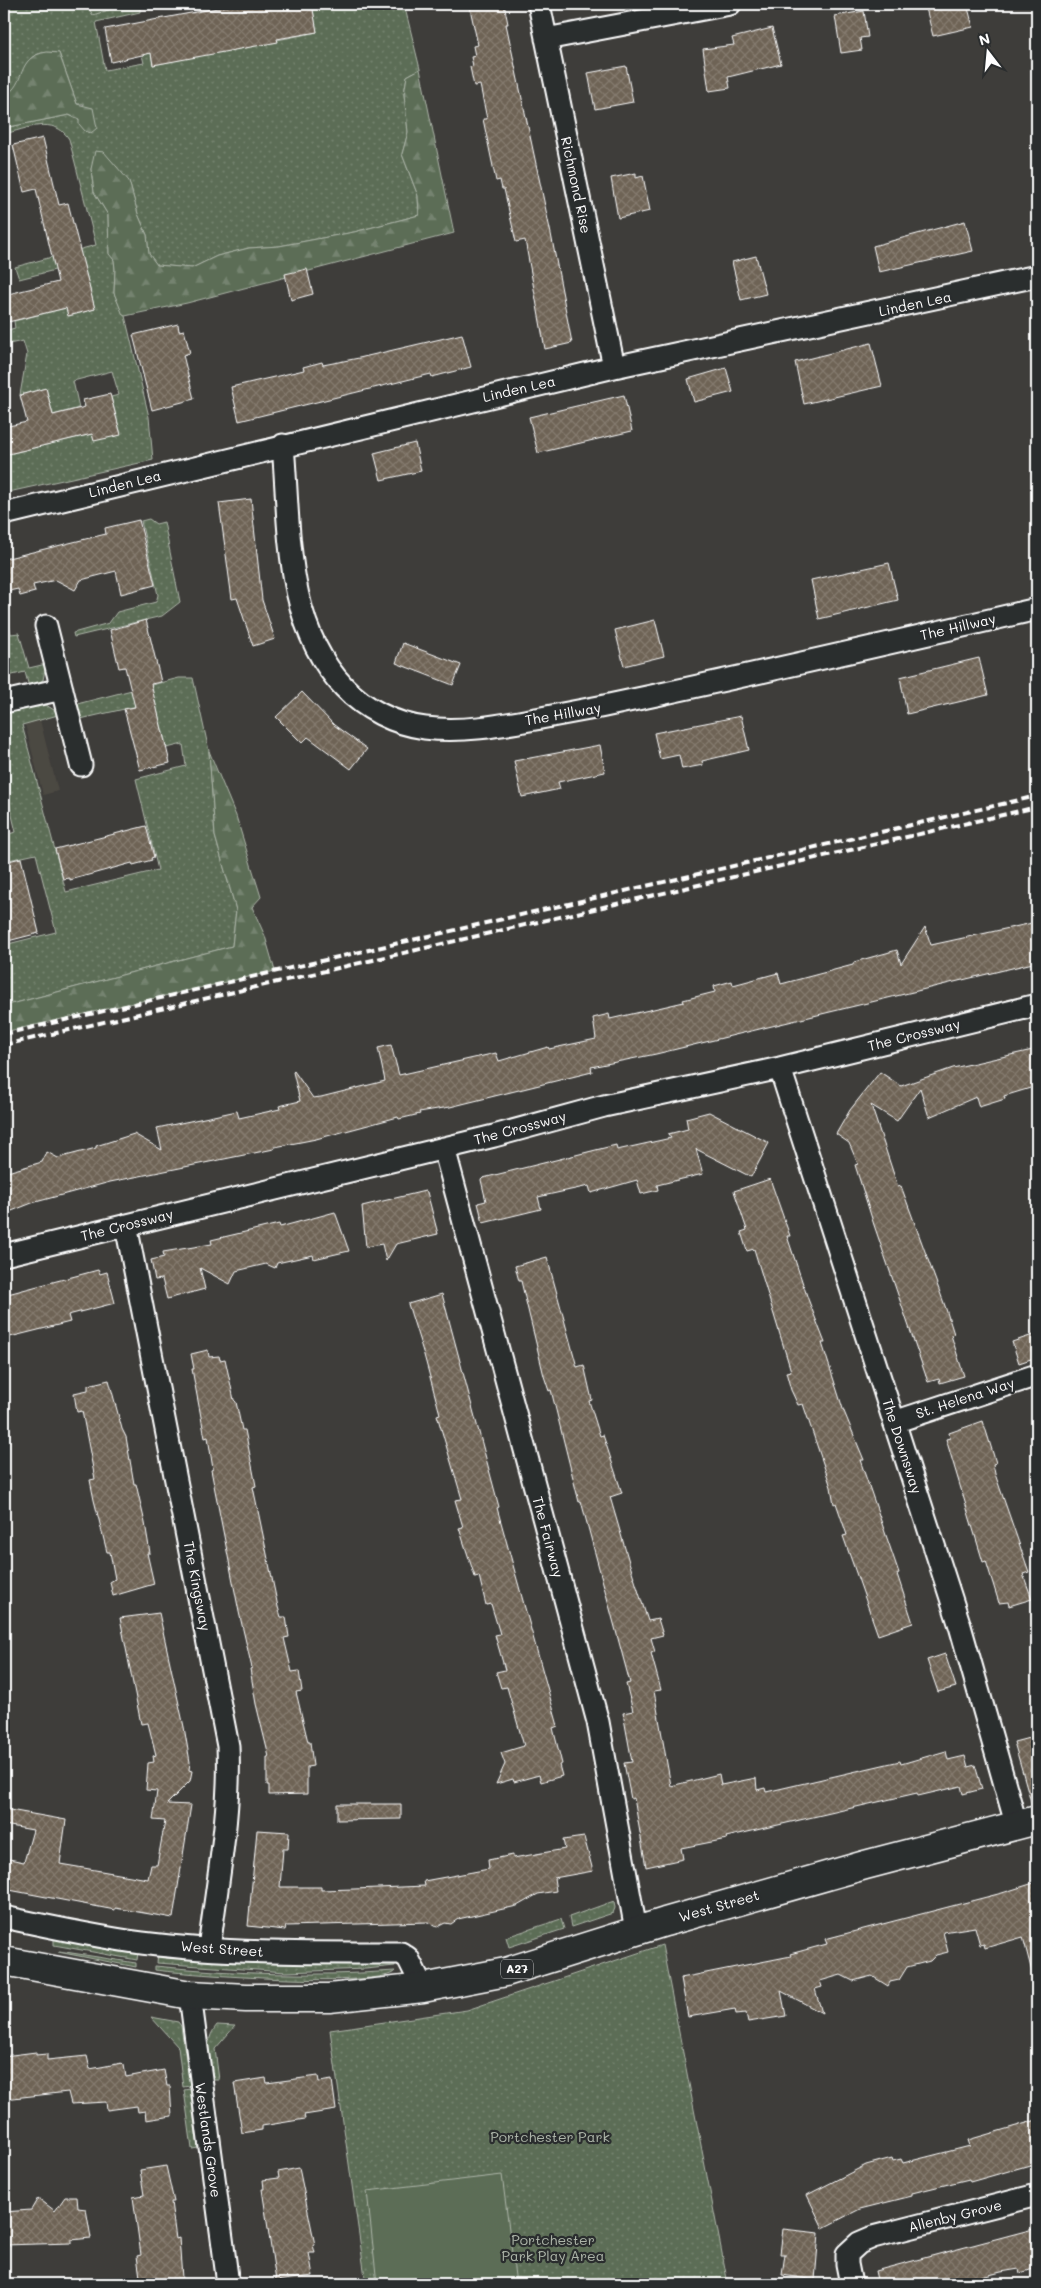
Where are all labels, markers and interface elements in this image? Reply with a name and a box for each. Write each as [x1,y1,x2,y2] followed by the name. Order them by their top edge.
[964,28,1014,78] north arrow
[977,28,992,50] text: N
[557,135,596,235] street label: Richmond Rise
[877,287,953,320] street label: Linden Lea
[481,371,557,406] street label: Linden Lea
[87,465,163,502] street label: Linden Lea
[918,609,998,644] street label: The Hillway
[523,697,602,730] street label: The Hillway
[866,1014,962,1055] street label: The Crossway
[472,1106,568,1149] street label: The Crossway
[79,1204,175,1245] street label: The Crossway
[913,1373,1017,1422] street label: St. Helena Way
[878,1396,927,1496] street label: The Downsway
[528,1494,568,1580] street label: The Fairway
[179,1539,216,1632] street label: The Kingsway
[676,1885,761,1926] street label: West Street
[180,1936,264,1961] street label: West Street
[501,1960,533,1978] road number: A27
[191,2081,226,2199] street label: Westlands Grove
[490,2127,610,2146] park label: Portchester Park
[906,2195,1004,2236] street label: Allenby Grove
[502,2230,604,2265] park label: Portchester Park Play Area

